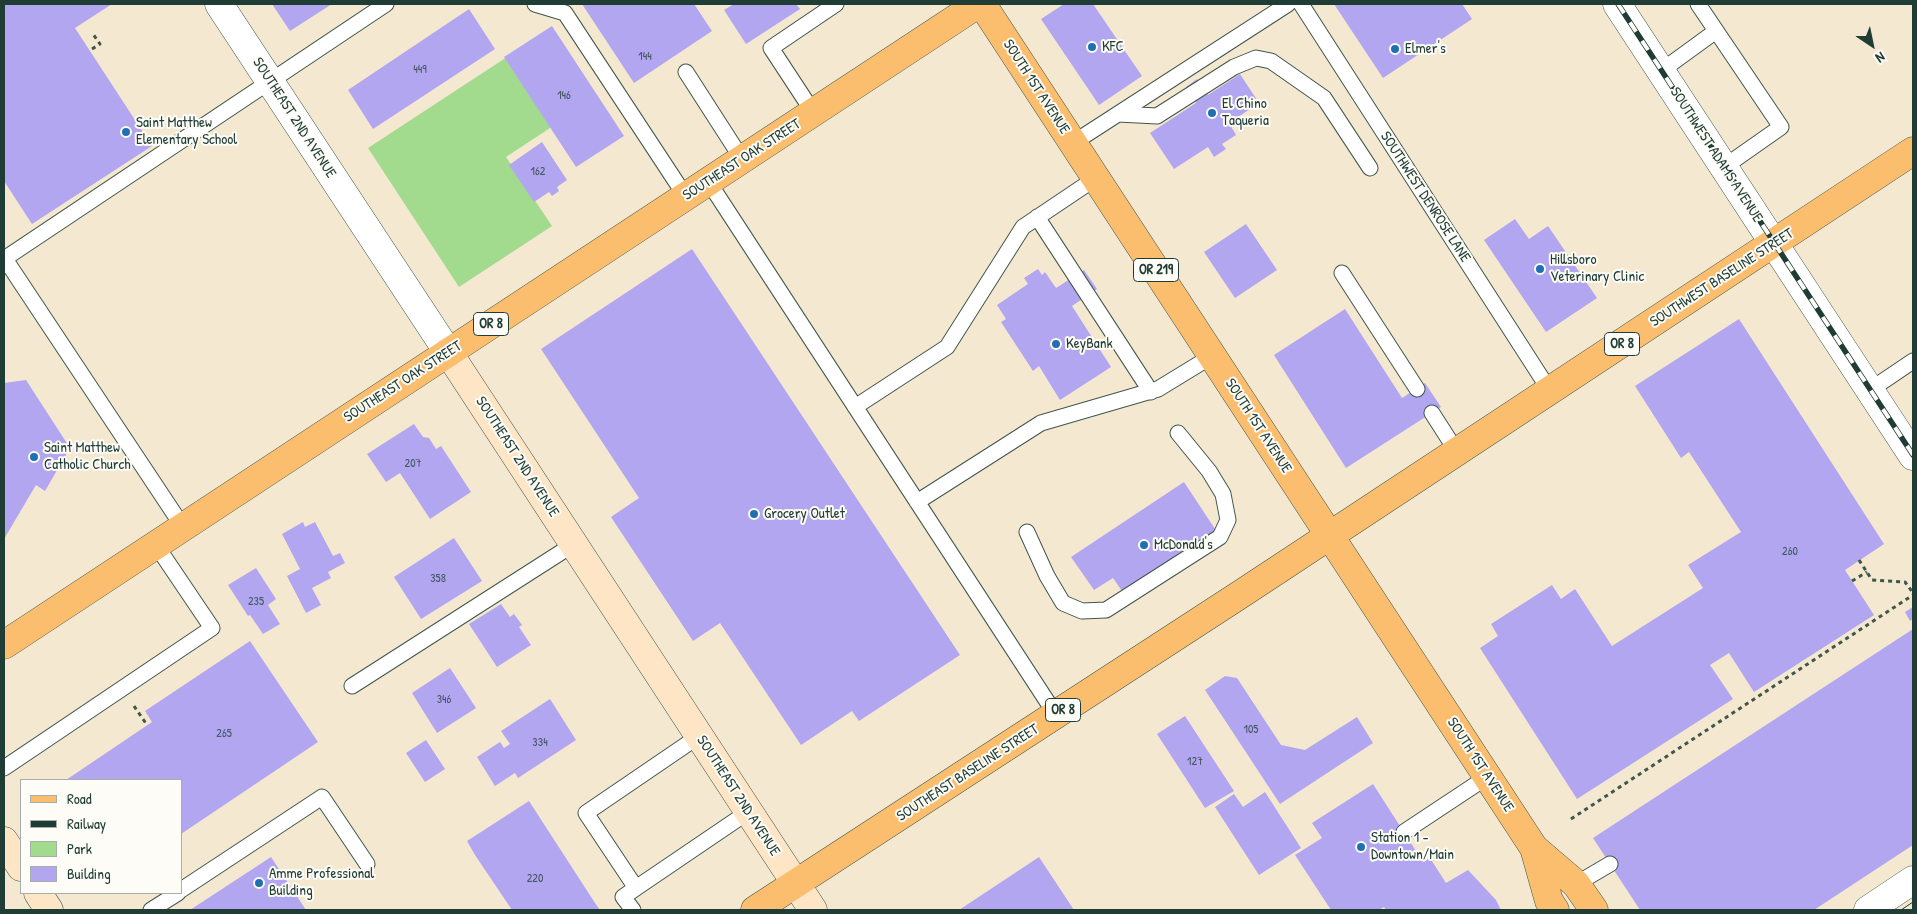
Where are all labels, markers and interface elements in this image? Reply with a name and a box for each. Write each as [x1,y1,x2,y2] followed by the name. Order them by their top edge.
[1847,20,1897,70] north arrow
[999,36,1073,138] street label: SOUTH 1ST AVENUE
[1102,38,1124,56] place label: KFC
[1405,40,1446,58] place label: Elmer's
[1086,41,1098,53] marker: KFC
[1389,43,1401,55] marker: Elmer's
[1872,48,1889,68] text: N
[638,50,652,64] house number: 144
[248,55,340,181] street label: SOUTHEAST 2ND AVENUE
[413,63,427,77] house number: 449
[1666,84,1766,226] street label: SOUTHWEST ADAMS AVENUE
[557,89,571,103] house number: 146
[1222,95,1269,130] place label: El Chino Taqueria
[1206,107,1218,119] marker: El Chino Taqueria
[136,114,237,149] place label: Saint Matthew Elementary School
[680,115,804,205] street label: SOUTHEAST OAK STREET
[120,126,132,138] marker: Saint Matthew Elementary School
[1376,128,1474,266] street label: SOUTHWEST DENROSE LANE
[531,165,545,179] house number: 162
[1647,225,1797,331] street label: SOUTHWEST BASELINE STREET
[1550,251,1644,286] place label: Hillsboro Veterinary Clinic
[1134,258,1178,282] road number: OR 219
[1534,263,1546,275] marker: Hillsboro Veterinary Clinic
[474,312,508,336] road number: OR 8
[1604,332,1640,356] road number: OR 8
[1066,335,1113,353] place label: KeyBank
[341,337,465,427] street label: SOUTHEAST OAK STREET
[1050,338,1062,350] marker: KeyBank
[1221,375,1295,477] street label: SOUTH 1ST AVENUE
[471,394,563,520] street label: SOUTHEAST 2ND AVENUE
[44,439,131,474] place label: Saint Matthew Catholic Church
[28,451,40,463] marker: Saint Matthew Catholic Church
[405,457,421,471] house number: 207
[764,505,845,523] place label: Grocery Outlet
[748,508,760,520] marker: Grocery Outlet
[1154,536,1213,554] place label: McDonald's
[1138,539,1150,551] marker: McDonald's
[1782,545,1798,559] house number: 260
[430,572,446,586] house number: 358
[248,595,264,609] house number: 235
[437,693,451,707] house number: 346
[1046,698,1080,722] road number: OR 8
[1443,714,1517,816] street label: SOUTH 1ST AVENUE
[894,720,1042,826] street label: SOUTHEAST BASELINE STREET
[1244,723,1258,737] house number: 105
[216,727,232,741] house number: 265
[692,733,784,859] street label: SOUTHEAST 2ND AVENUE
[532,736,548,750] house number: 334
[1187,755,1203,769] house number: 127
[20,779,182,894] legend
[67,788,92,809] text: Road
[67,813,106,834] text: Railway
[1371,829,1454,864] place label: Station 1 - Downtown/Main
[67,838,92,859] text: Park
[1355,841,1367,853] marker: Station 1 - Downtown/Main
[67,863,111,884] text: Building
[269,865,374,900] place label: Amme Professional Building
[527,872,543,886] house number: 220
[253,877,265,889] marker: Amme Professional Building

